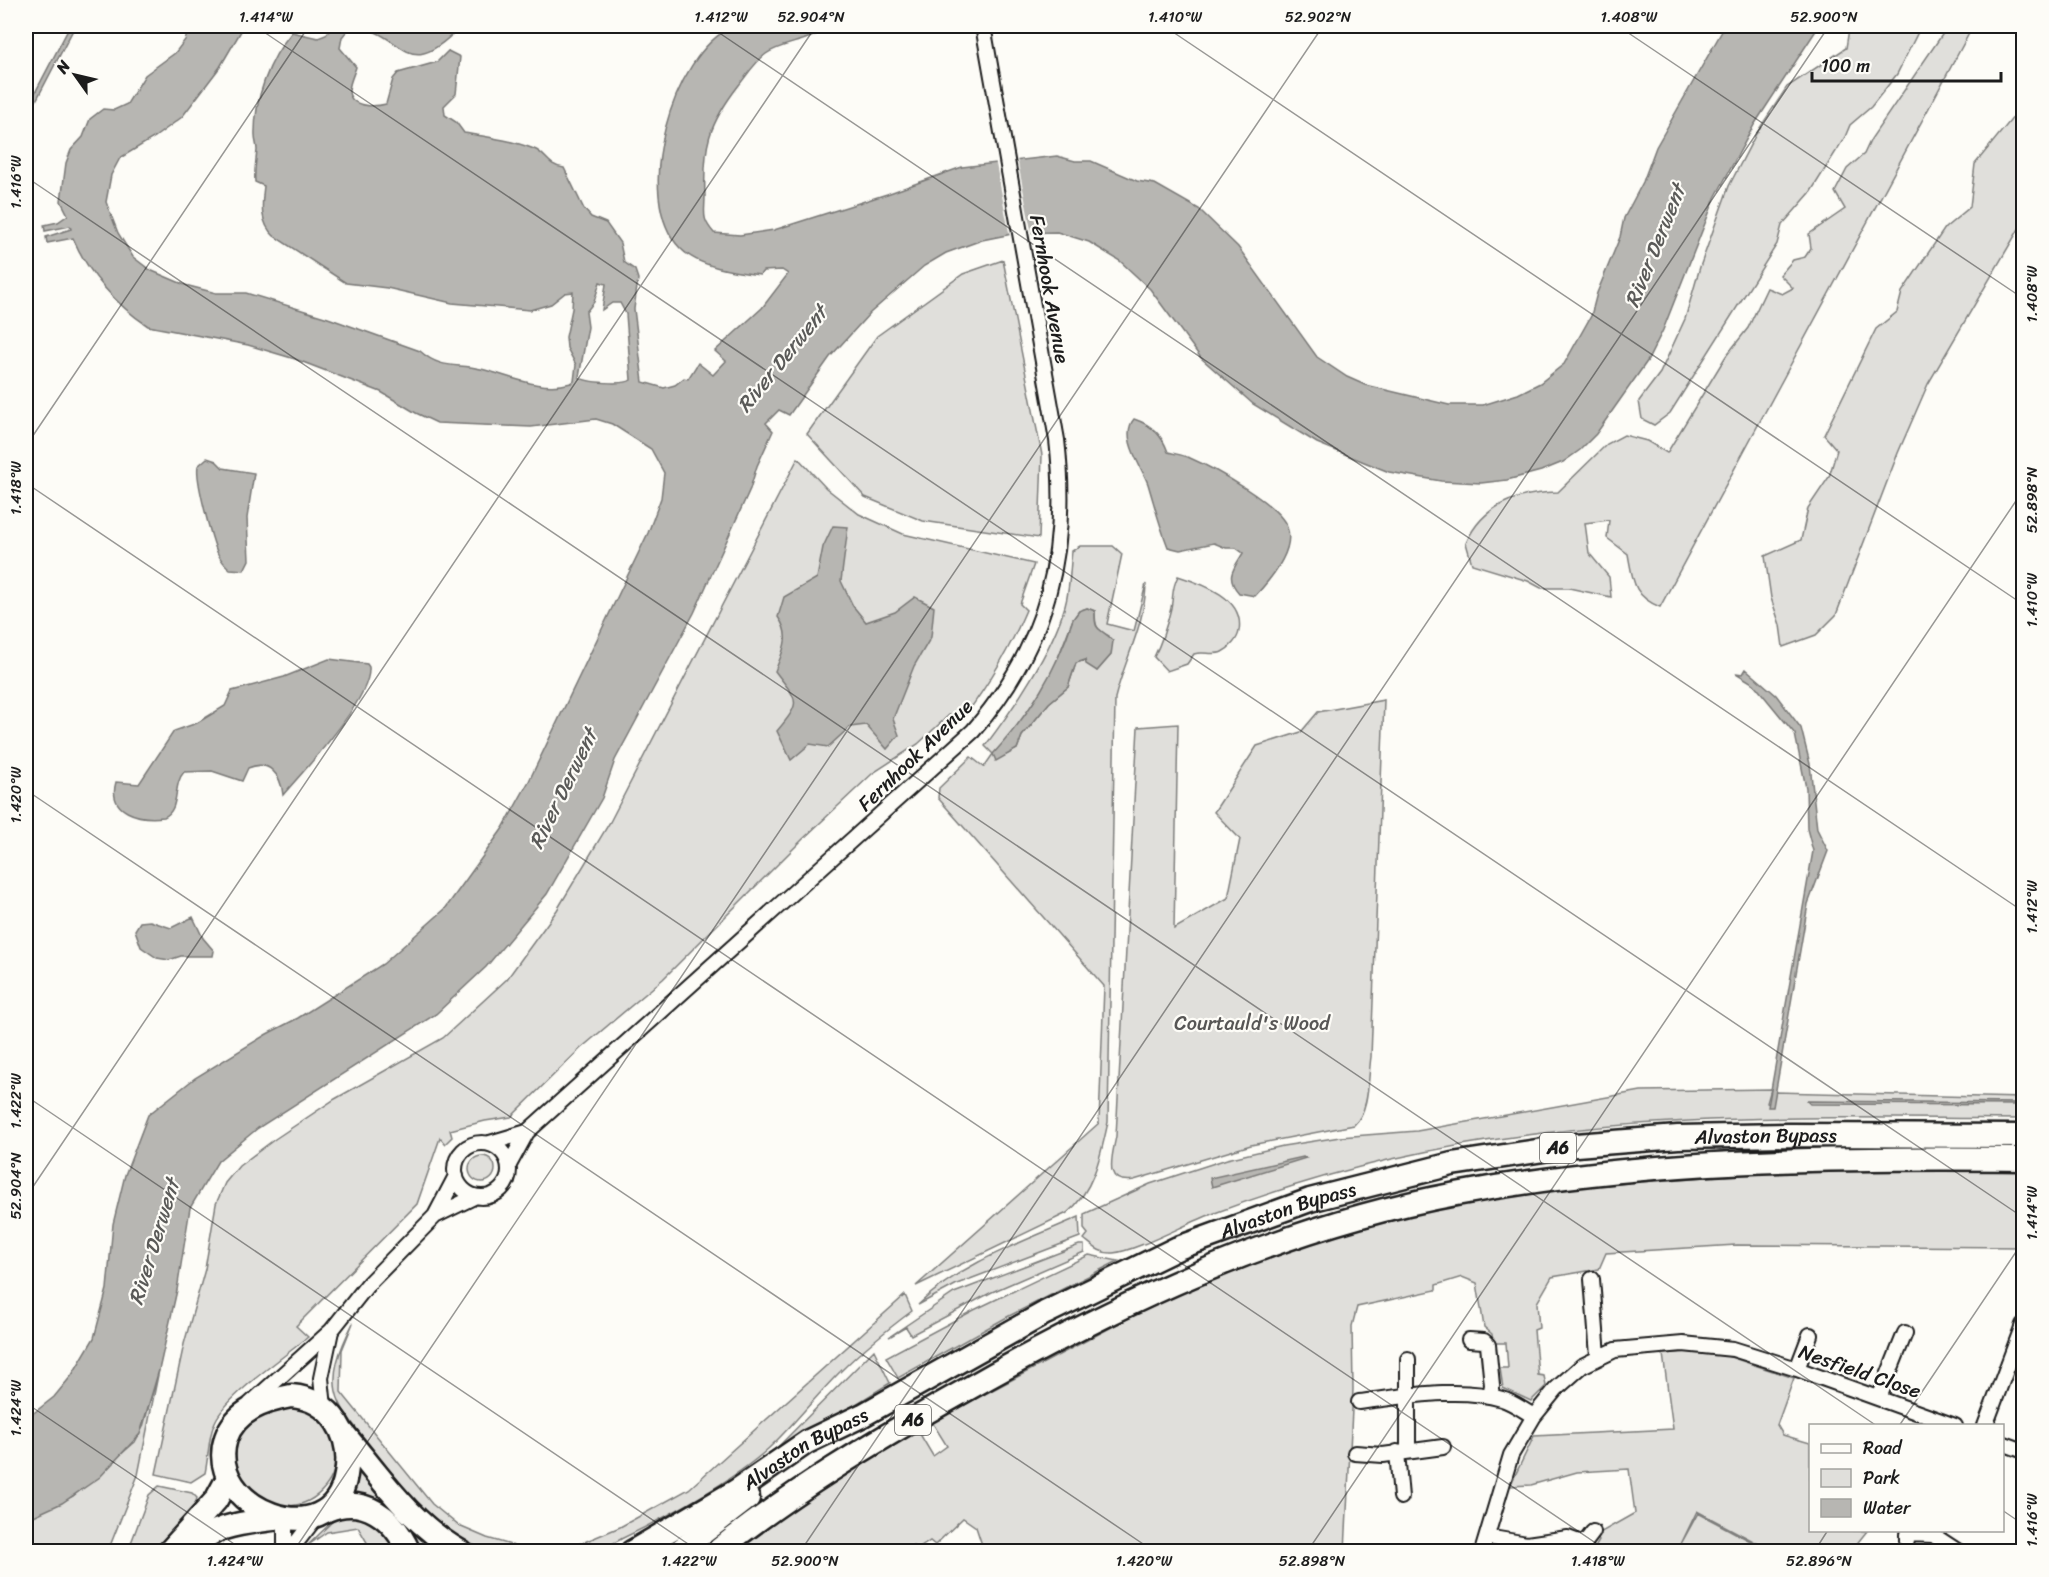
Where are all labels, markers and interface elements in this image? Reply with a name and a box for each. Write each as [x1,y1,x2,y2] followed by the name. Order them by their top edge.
[239,4,293,30] text: 1.414°W
[694,4,748,30] text: 1.412°W
[777,4,845,30] text: 52.904°N
[1148,4,1203,30] text: 1.410°W
[1285,4,1352,30] text: 52.902°N
[1601,4,1658,30] text: 1.408°W
[1790,4,1858,30] text: 52.900°N
[45,45,105,105] north arrow
[1812,45,2001,83] scale bar
[1821,50,1870,82] text: 100 m
[47,53,79,80] text: N
[3,155,29,209] text: 1.416°W
[1613,176,1698,313] water label: River Derwent
[1019,212,1080,367] street label: Fernhook Avenue
[2019,265,2045,322] text: 1.408°W
[726,294,840,421] water label: River Derwent
[3,461,29,515] text: 1.418°W
[2019,466,2045,533] text: 52.898°N
[2019,572,2045,627] text: 1.410°W
[849,690,982,820] street label: Fernhook Avenue
[518,719,610,856] water label: River Derwent
[3,766,29,823] text: 1.420°W
[2019,880,2045,934] text: 1.412°W
[1174,1006,1331,1041] park label: Courtauld's Wood
[3,1073,29,1129] text: 1.422°W
[1693,1118,1838,1155] street label: Alvaston Bypass
[1540,1133,1576,1163] road number: A6
[3,1152,29,1220] text: 52.904°N
[117,1171,192,1310] water label: River Derwent
[1214,1172,1361,1250] street label: Alvaston Bypass
[2019,1186,2045,1240] text: 1.414°W
[1794,1334,1926,1409] street label: Nesfield Close
[3,1379,29,1436] text: 1.424°W
[734,1398,875,1501] street label: Alvaston Bypass
[895,1405,931,1435] road number: A6
[1809,1424,2004,1532] legend
[1863,1432,1903,1464] text: Road
[1863,1462,1900,1494] text: Park
[1863,1492,1912,1524] text: Water
[2019,1493,2045,1547] text: 1.416°W
[207,1548,264,1574] text: 1.424°W
[661,1548,717,1574] text: 1.422°W
[771,1548,839,1574] text: 52.900°N
[1116,1548,1173,1574] text: 1.420°W
[1279,1548,1346,1574] text: 52.898°N
[1571,1548,1625,1574] text: 1.418°W
[1786,1548,1853,1574] text: 52.896°N

